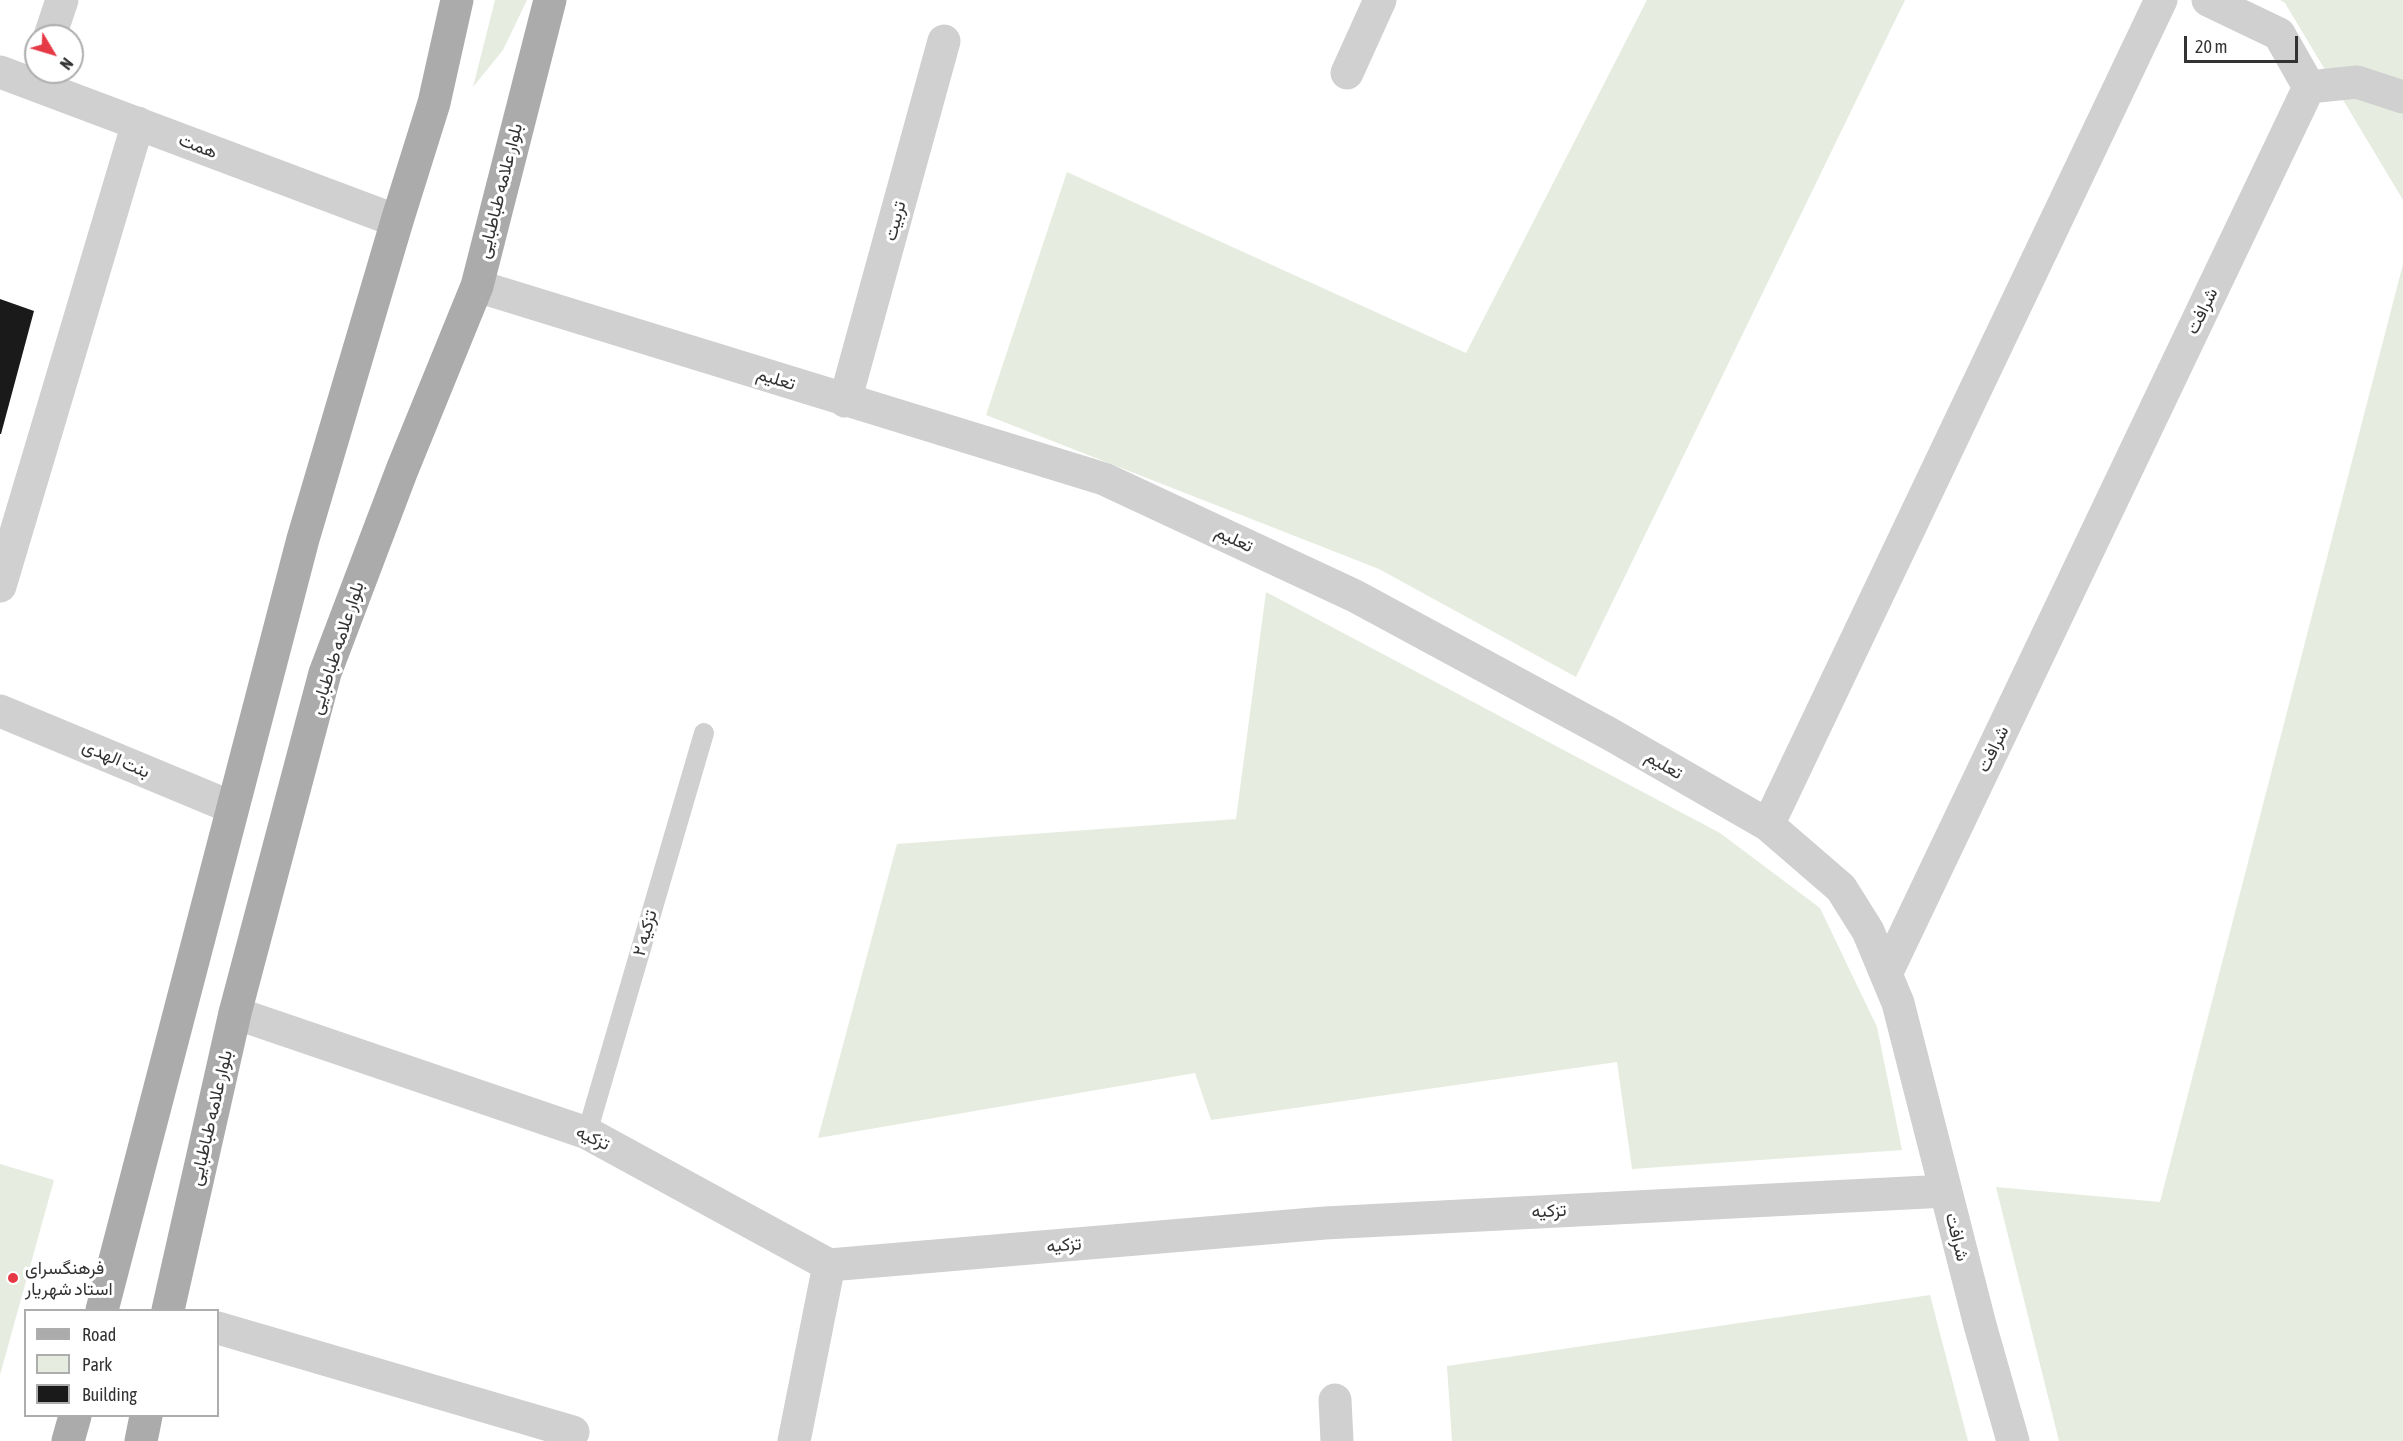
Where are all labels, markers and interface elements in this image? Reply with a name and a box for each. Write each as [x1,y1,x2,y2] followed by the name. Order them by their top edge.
[24,24,84,84] north arrow
[2187,24,2301,62] scale bar
[2195,36,2227,57] text: 20 m
[57,55,77,73] text: N
[473,121,527,261] street label: بلوار علامه طباطبایی
[176,129,220,163] street label: همت
[879,199,911,243] street label: تربیت
[2182,284,2222,338] street label: شرافت
[754,363,798,395] street label: تعلیم
[1212,521,1256,557] street label: تعلیم
[305,579,369,717] street label: بلوار علامه طباطبایی
[1973,722,2013,776] street label: شرافت
[79,735,153,783] street label: بنت الهدی
[1642,746,1686,784] street label: تعلیم
[628,907,662,959] street label: تزکیه ۲
[185,1048,237,1188] street label: بلوار علامه طباطبایی
[573,1121,613,1155] street label: تزکیه
[1531,1199,1567,1223] street label: تزکیه
[1941,1211,1973,1263] street label: شرافت
[1046,1233,1082,1257] street label: تزکیه
[25,1257,113,1300] place label: فرهنگسرای استاد شهریار
[6,1271,20,1285] marker: فرهنگسرای استاد شهریار
[24,1309,219,1417] legend
[82,1324,116,1345] text: Road
[82,1354,112,1375] text: Park
[82,1384,137,1405] text: Building

